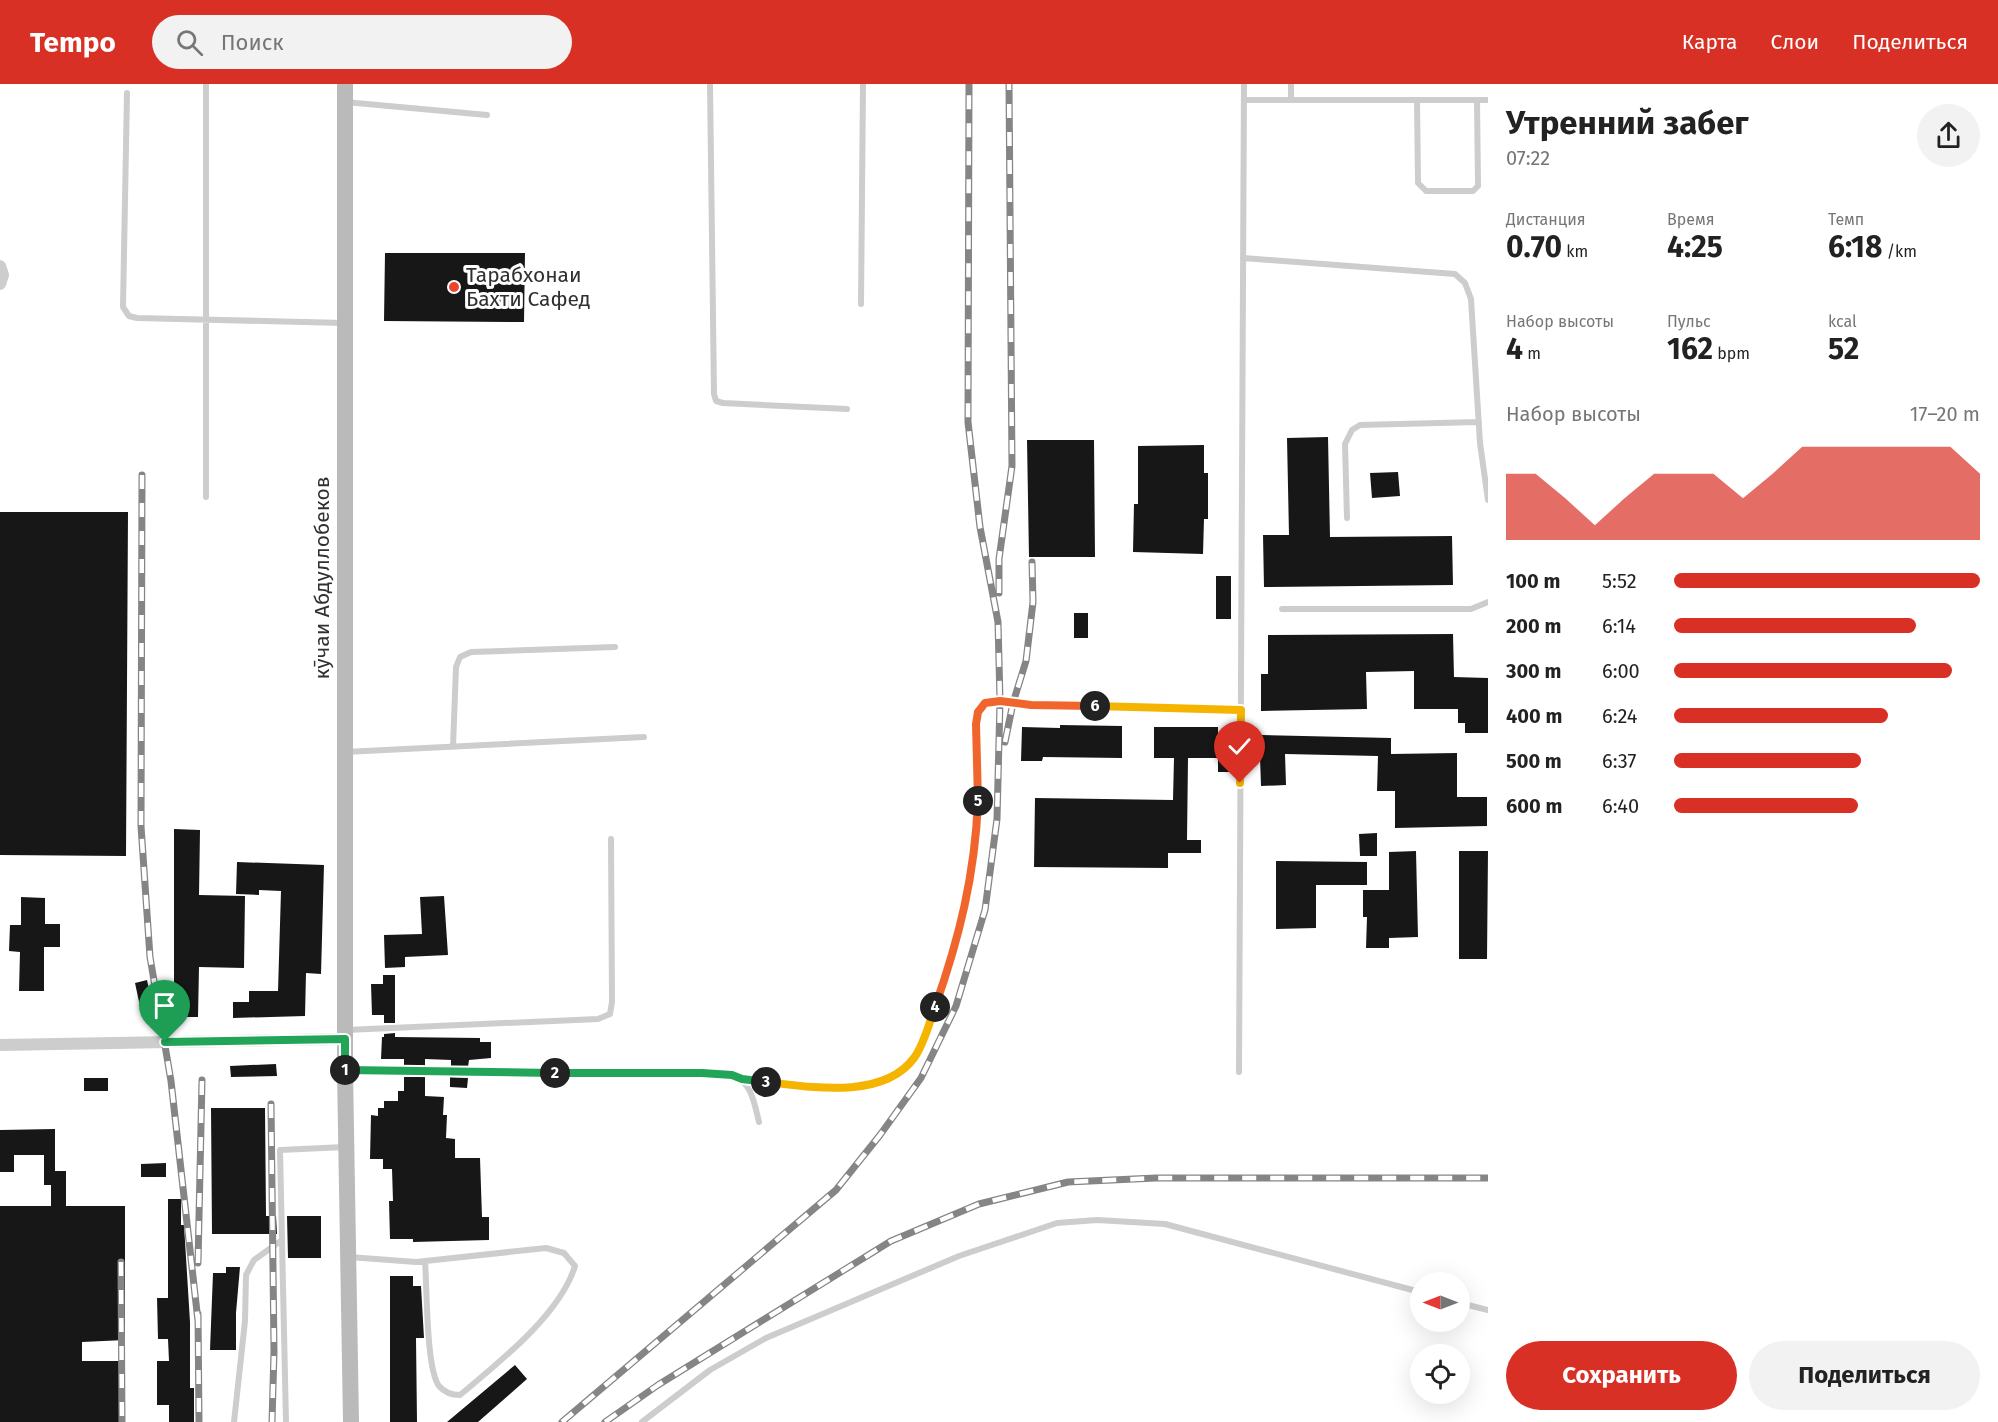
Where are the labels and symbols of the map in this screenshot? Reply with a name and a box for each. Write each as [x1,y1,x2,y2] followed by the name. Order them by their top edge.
[466,262,590,312] place label: Тарабхонаи Бахти Сафед
[447,280,461,294] marker: Тарабхонаи Бахти Сафед
[309,476,335,680] street label: кӯчаи Абдуллобеков
[1080,691,1110,721] pin: 6
[1214,721,1265,783] pin
[963,786,993,816] pin: 5
[139,980,190,1042] pin
[920,992,950,1022] pin: 4
[330,1055,360,1085] pin: 1
[540,1058,570,1088] pin: 2
[751,1067,781,1097] pin: 3
[1410,1272,1470,1332] north arrow

